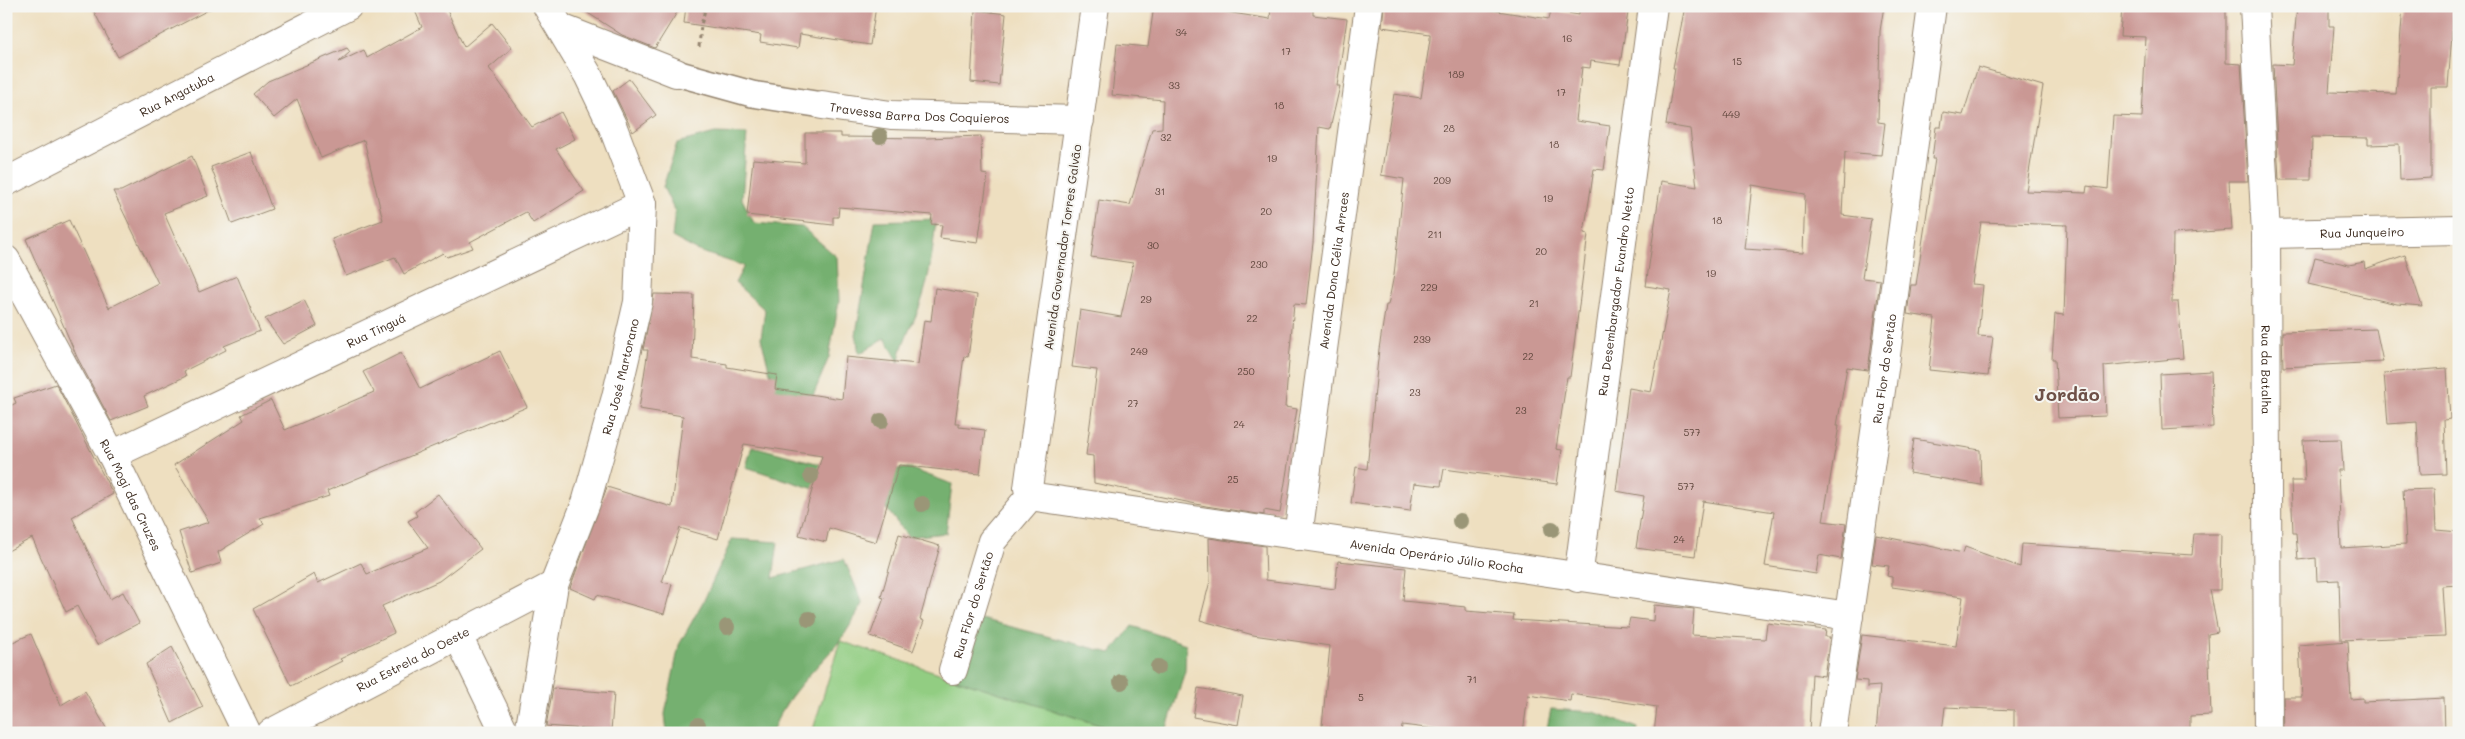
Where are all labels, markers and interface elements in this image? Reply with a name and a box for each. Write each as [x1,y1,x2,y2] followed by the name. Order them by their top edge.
[1175,25,1187,39] house number: 34
[1562,31,1572,45] house number: 16
[1281,44,1291,58] house number: 17
[1732,54,1742,68] house number: 15
[1448,67,1464,81] house number: 189
[137,68,217,120] street label: Rua Angatuba
[1168,78,1180,92] house number: 33
[1556,85,1566,99] house number: 17
[829,98,1010,126] street label: Travessa Barra Dos Coquieros
[1274,98,1284,112] house number: 18
[1722,107,1740,121] house number: 449
[1443,121,1455,135] house number: 28
[1160,130,1172,144] house number: 32
[1549,137,1559,151] house number: 18
[1040,143,1084,351] street label: Avenida Governador Torres Galvão
[1267,151,1277,165] house number: 19
[1433,173,1451,187] house number: 209
[1155,184,1165,198] house number: 31
[1594,186,1637,397] street label: Rua Desembargador Evandro Netto
[1315,190,1352,350] street label: Avenida Dona Célia Arraes
[1543,191,1553,205] house number: 19
[1260,204,1272,218] house number: 20
[1712,213,1722,227] house number: 18
[2320,223,2404,241] street label: Rua Junqueiro
[1428,227,1442,241] house number: 211
[1147,238,1159,252] house number: 30
[1535,244,1547,258] house number: 20
[1250,257,1268,271] house number: 230
[1706,266,1716,280] house number: 19
[1420,280,1438,294] house number: 229
[1140,292,1152,306] house number: 29
[1529,296,1539,310] house number: 21
[344,309,408,351] street label: Rua Tinguá
[1246,311,1258,325] house number: 22
[1868,313,1899,425] street label: Rua Flor do Sertão
[598,317,642,437] street label: Rua José Martorano
[2258,325,2275,414] street label: Rua da Batalha
[1413,332,1431,346] house number: 239
[1130,344,1148,358] house number: 249
[1522,349,1534,363] house number: 22
[1237,364,1255,378] house number: 250
[2034,382,2100,406] district label: Jordão
[1409,385,1421,399] house number: 23
[1127,396,1139,410] house number: 27
[1515,403,1527,417] house number: 23
[1233,417,1245,431] house number: 24
[1684,425,1701,439] house number: 577
[97,436,165,553] street label: Rua Mogi das Cruzes
[1227,472,1239,486] house number: 25
[1678,479,1695,493] house number: 577
[1673,532,1685,546] house number: 24
[1349,535,1525,576] street label: Avenida Operário Júlio Rocha
[949,549,996,660] street label: Rua Flor do Sertão
[353,623,472,695] street label: Rua Estrela do Oeste
[1467,672,1477,686] house number: 71
[1358,690,1364,704] house number: 5

